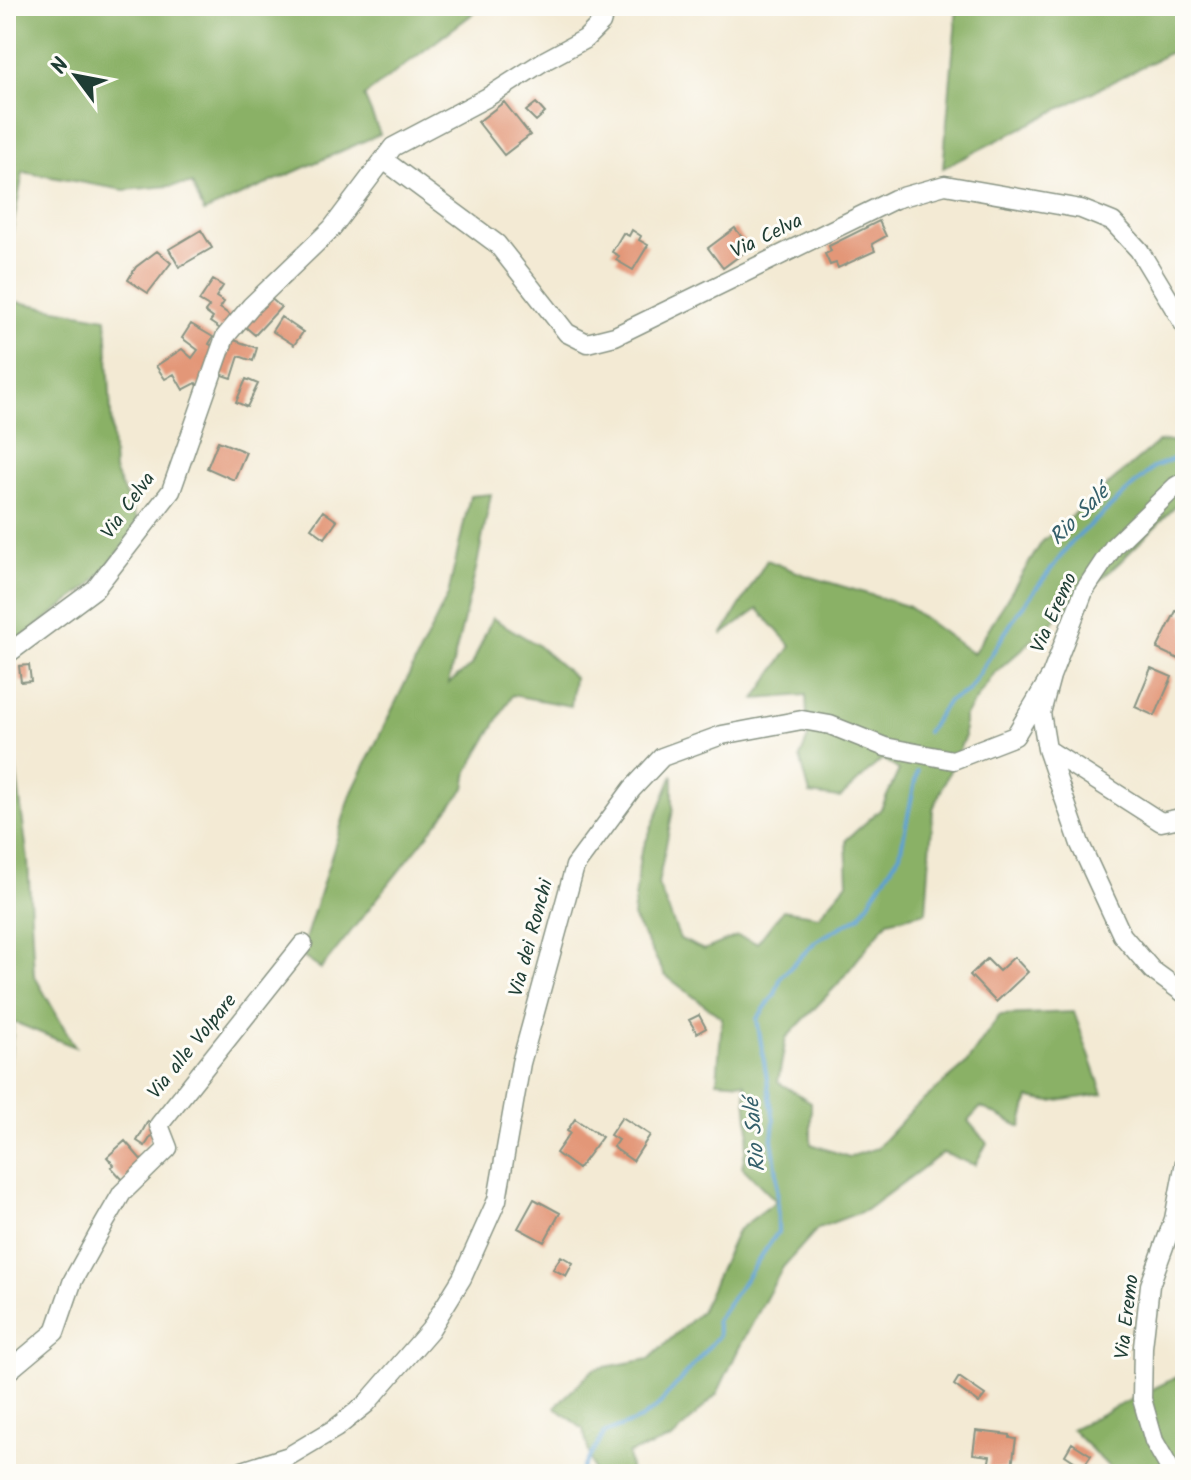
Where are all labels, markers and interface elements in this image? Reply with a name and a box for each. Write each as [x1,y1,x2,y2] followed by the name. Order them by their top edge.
[36,36,116,116] north arrow
[43,51,80,82] text: N
[726,206,808,268] street label: Via Celva
[94,466,164,546] street label: Via Celva
[1041,474,1122,555] water label: Rio Salé
[1023,568,1087,658] street label: Via Eremo
[501,875,563,1000] street label: Via dei Ronchi
[140,987,246,1107] street label: Via alle Volpare
[735,1091,777,1173] water label: Rio Salé
[1107,1273,1149,1361] street label: Via Eremo

